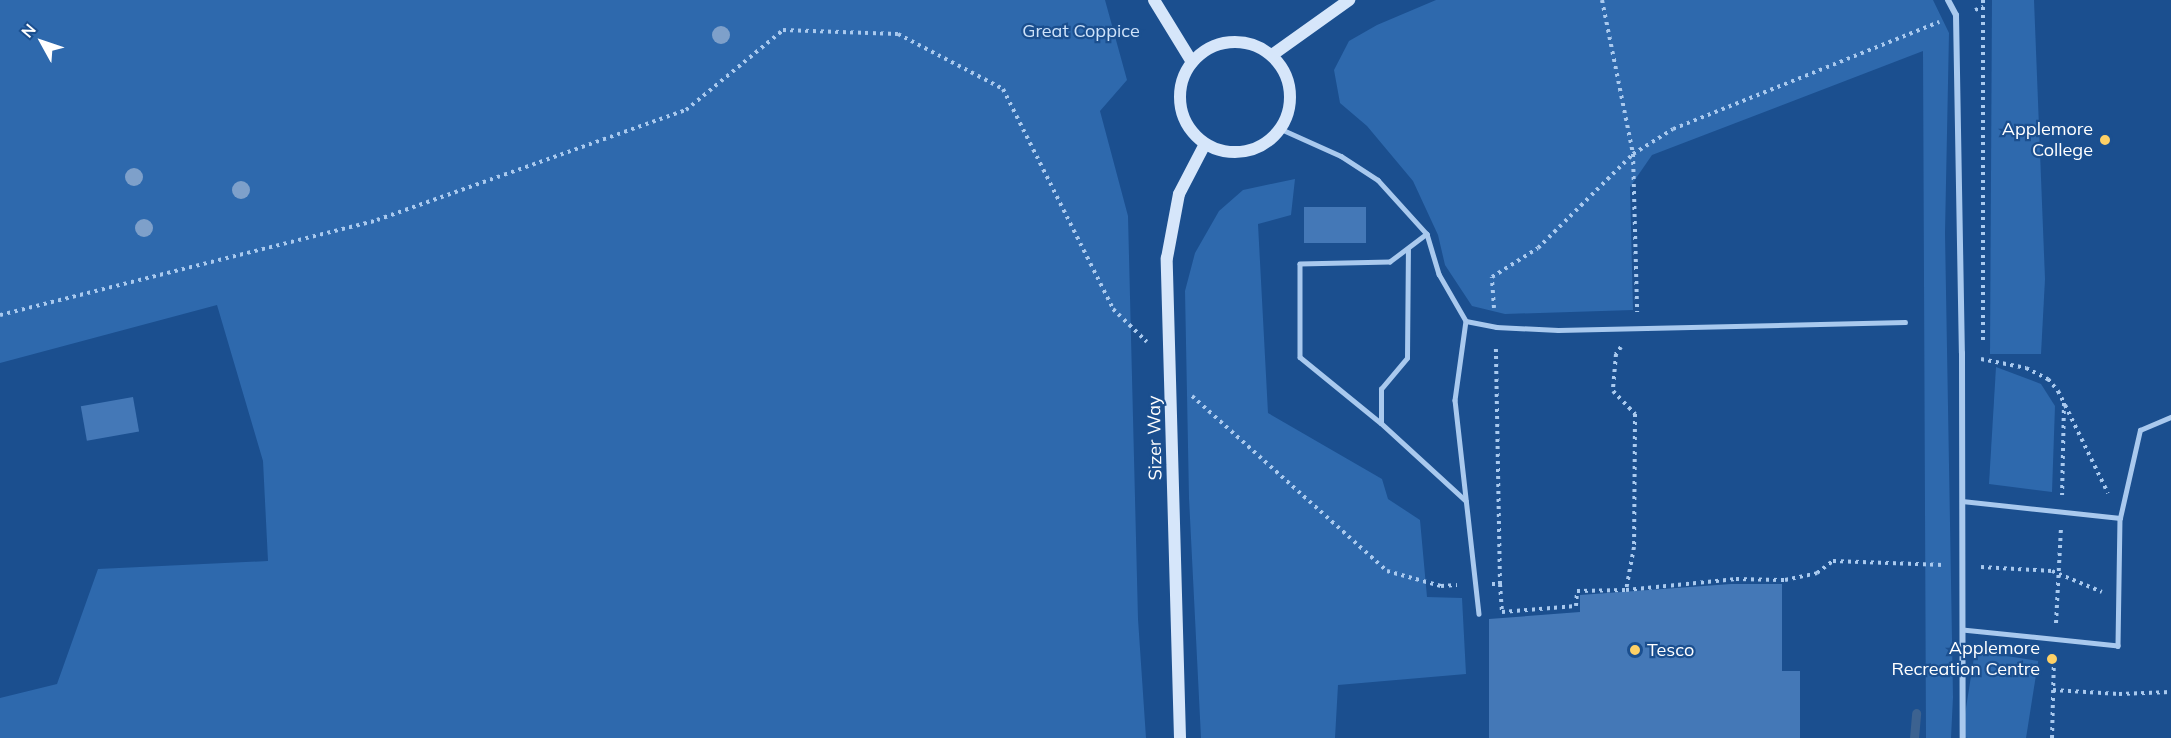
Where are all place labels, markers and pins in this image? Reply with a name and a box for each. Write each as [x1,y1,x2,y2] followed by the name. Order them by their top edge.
[2002,119,2093,162] place label: Applemore College
[2098,133,2112,147] marker: Applemore College
[1891,638,2040,680] place label: Applemore Recreation Centre
[1647,639,1694,661] place label: Tesco
[1628,643,1642,657] marker: Tesco
[2045,652,2059,666] marker: Applemore Recreation Centre

